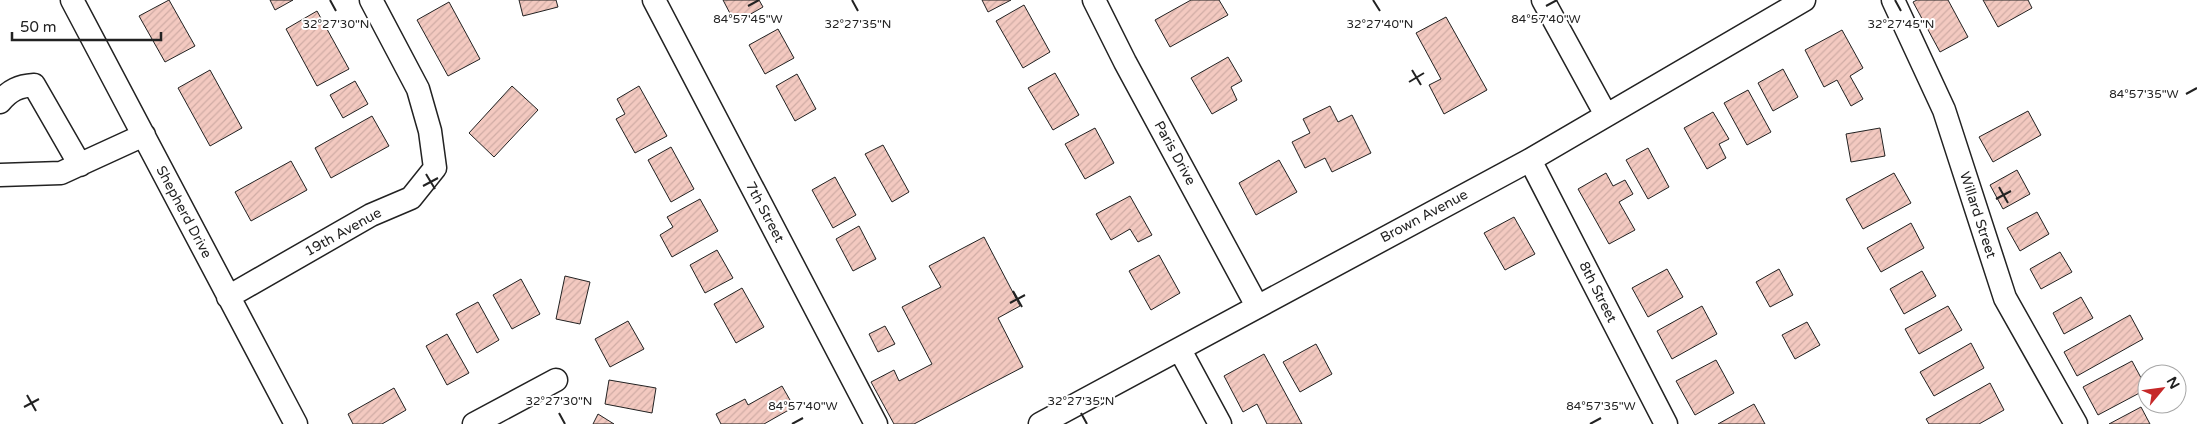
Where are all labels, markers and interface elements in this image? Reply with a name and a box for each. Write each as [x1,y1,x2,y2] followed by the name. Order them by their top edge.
[12,10,161,42] scale bar
[713,12,783,26] text: 84°57'45"W
[1511,12,1581,26] text: 84°57'40"W
[303,17,370,31] text: 32°27'30"N
[825,17,892,31] text: 32°27'35"N
[1347,17,1414,31] text: 32°27'40"N
[1868,17,1935,31] text: 32°27'45"N
[20,18,57,36] text: 50 m
[2109,87,2179,101] text: 84°57'35"W
[1150,118,1200,188] street label: Paris Drive
[152,163,216,261] street label: Shepherd Drive
[1956,170,2000,261] street label: Willard Street
[742,179,788,246] street label: 7th Street
[1377,186,1471,246] street label: Brown Avenue
[302,204,384,260] street label: 19th Avenue
[1575,259,1621,326] street label: 8th Street
[2137,364,2187,414] north arrow
[2163,374,2183,392] text: N
[526,394,593,408] text: 32°27'30"N
[1048,394,1115,408] text: 32°27'35"N
[768,399,838,413] text: 84°57'40"W
[1566,399,1636,413] text: 84°57'35"W

